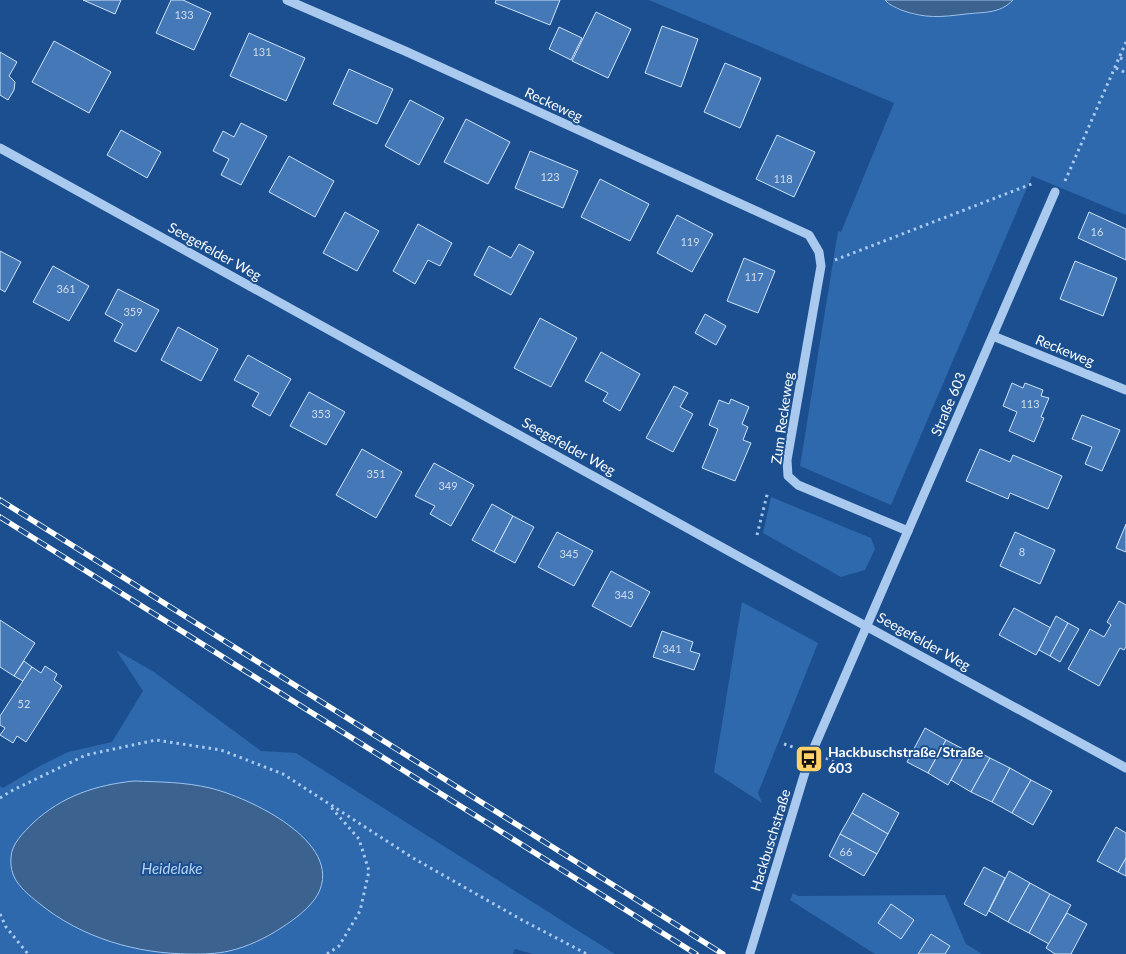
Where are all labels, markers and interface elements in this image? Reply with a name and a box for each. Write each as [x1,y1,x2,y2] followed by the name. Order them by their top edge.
[174,8,194,21] house number: 133
[252,45,272,58] house number: 131
[522,83,586,125] street label: Reckeweg
[540,170,560,183] house number: 123
[773,172,793,185] house number: 118
[165,218,265,284] street label: Seegefelder Weg
[1091,225,1103,238] house number: 16
[680,235,700,248] house number: 119
[744,270,764,283] house number: 117
[56,282,76,295] house number: 361
[123,305,143,318] house number: 359
[1033,331,1097,369] street label: Reckeweg
[927,370,969,438] street label: Straße 603
[767,371,797,465] street label: Zum Reckeweg
[1020,397,1040,410] house number: 113
[311,407,331,420] house number: 353
[519,413,619,479] street label: Seegefelder Weg
[366,467,386,480] house number: 351
[438,479,458,492] house number: 349
[1019,545,1025,558] house number: 8
[559,547,579,560] house number: 345
[614,588,634,601] house number: 343
[874,608,974,674] street label: Seegefelder Weg
[662,642,682,655] house number: 341
[18,697,30,710] house number: 52
[828,743,984,776] place label: Hackbuschstraße/Straße 603
[794,744,824,774] bus stop icon: Hackbuschstraße/Straße 603
[746,787,794,893] street label: Hackbuschstraße
[840,845,852,858] house number: 66
[141,859,203,877] water label: Heidelake

